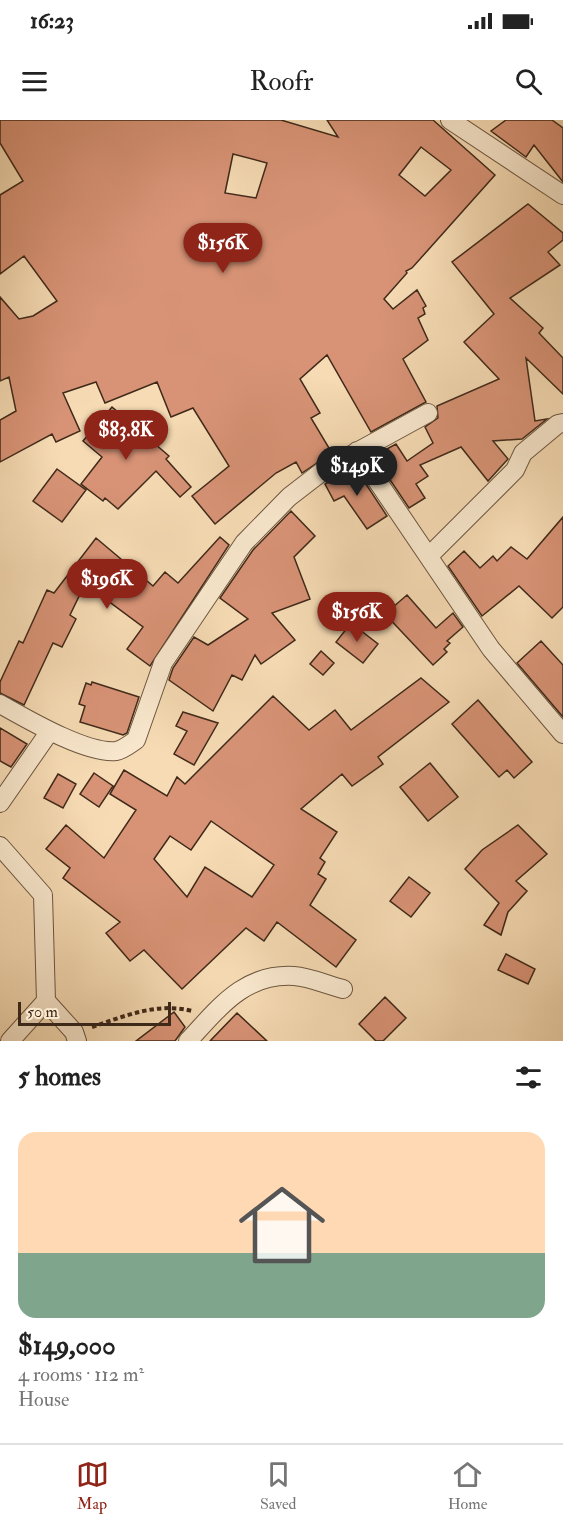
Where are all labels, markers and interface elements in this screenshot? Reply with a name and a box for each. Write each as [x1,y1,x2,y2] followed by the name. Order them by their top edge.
[30,7,74,35] text: 16:23
[18,65,51,98] icon: menu
[250,65,313,98] text: Roofr
[512,65,545,98] icon: search
[181,223,265,274] pin: $156K
[197,230,249,255] text: $156K
[77,410,175,461] pin: $83.8K
[98,417,154,442] text: $83.8K
[315,446,399,497] pin: $149K
[330,453,384,478] text: $149K
[65,559,149,610] pin: $196K
[81,566,133,591] text: $196K
[315,592,399,643] pin: $156K
[331,599,383,624] text: $156K
[18,999,171,1026] scale bar
[27,1002,58,1022] text: 50 m
[18,1061,101,1093] text: 5 homes
[512,1061,545,1094] icon: filters
[228,1171,336,1279] icon: home
[18,1330,116,1362] text: $149,000
[18,1362,144,1387] text: 4 rooms · 112 m²
[18,1387,69,1412] text: House
[76,1458,109,1514] tab: Map
[260,1458,296,1514] tab: Saved
[448,1458,487,1514] tab: Home

